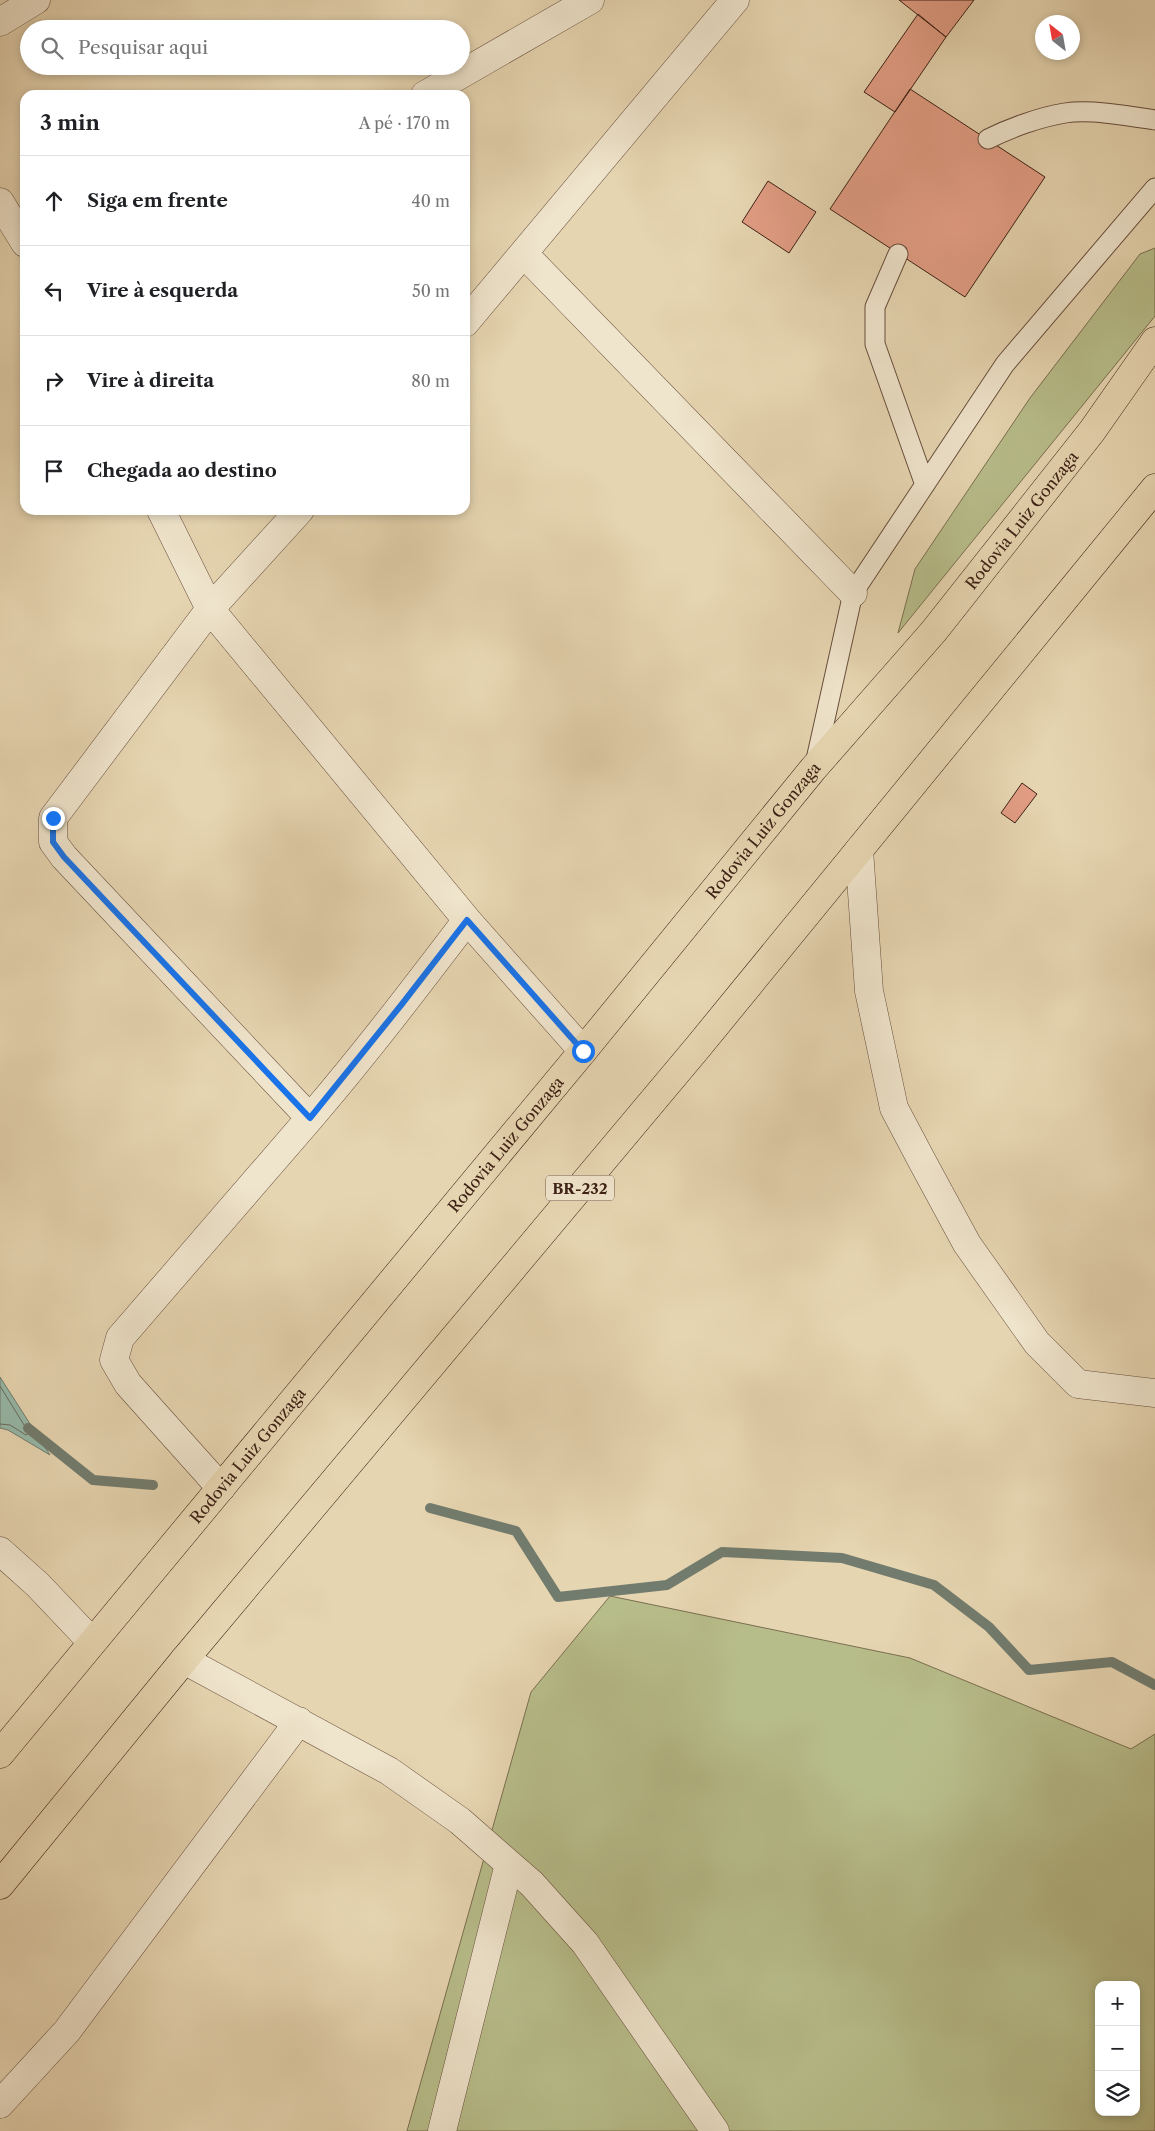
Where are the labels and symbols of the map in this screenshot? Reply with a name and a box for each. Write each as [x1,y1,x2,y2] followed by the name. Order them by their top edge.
[1035,15,1080,60] north arrow
[961,447,1083,593] street label: Rodovia Luiz Gonzaga
[701,757,825,903] street label: Rodovia Luiz Gonzaga
[42,807,65,830] route end
[572,1040,595,1063] route start
[443,1072,568,1216] street label: Rodovia Luiz Gonzaga
[546,1176,614,1200] road number: BR-232
[186,1383,310,1527] street label: Rodovia Luiz Gonzaga

